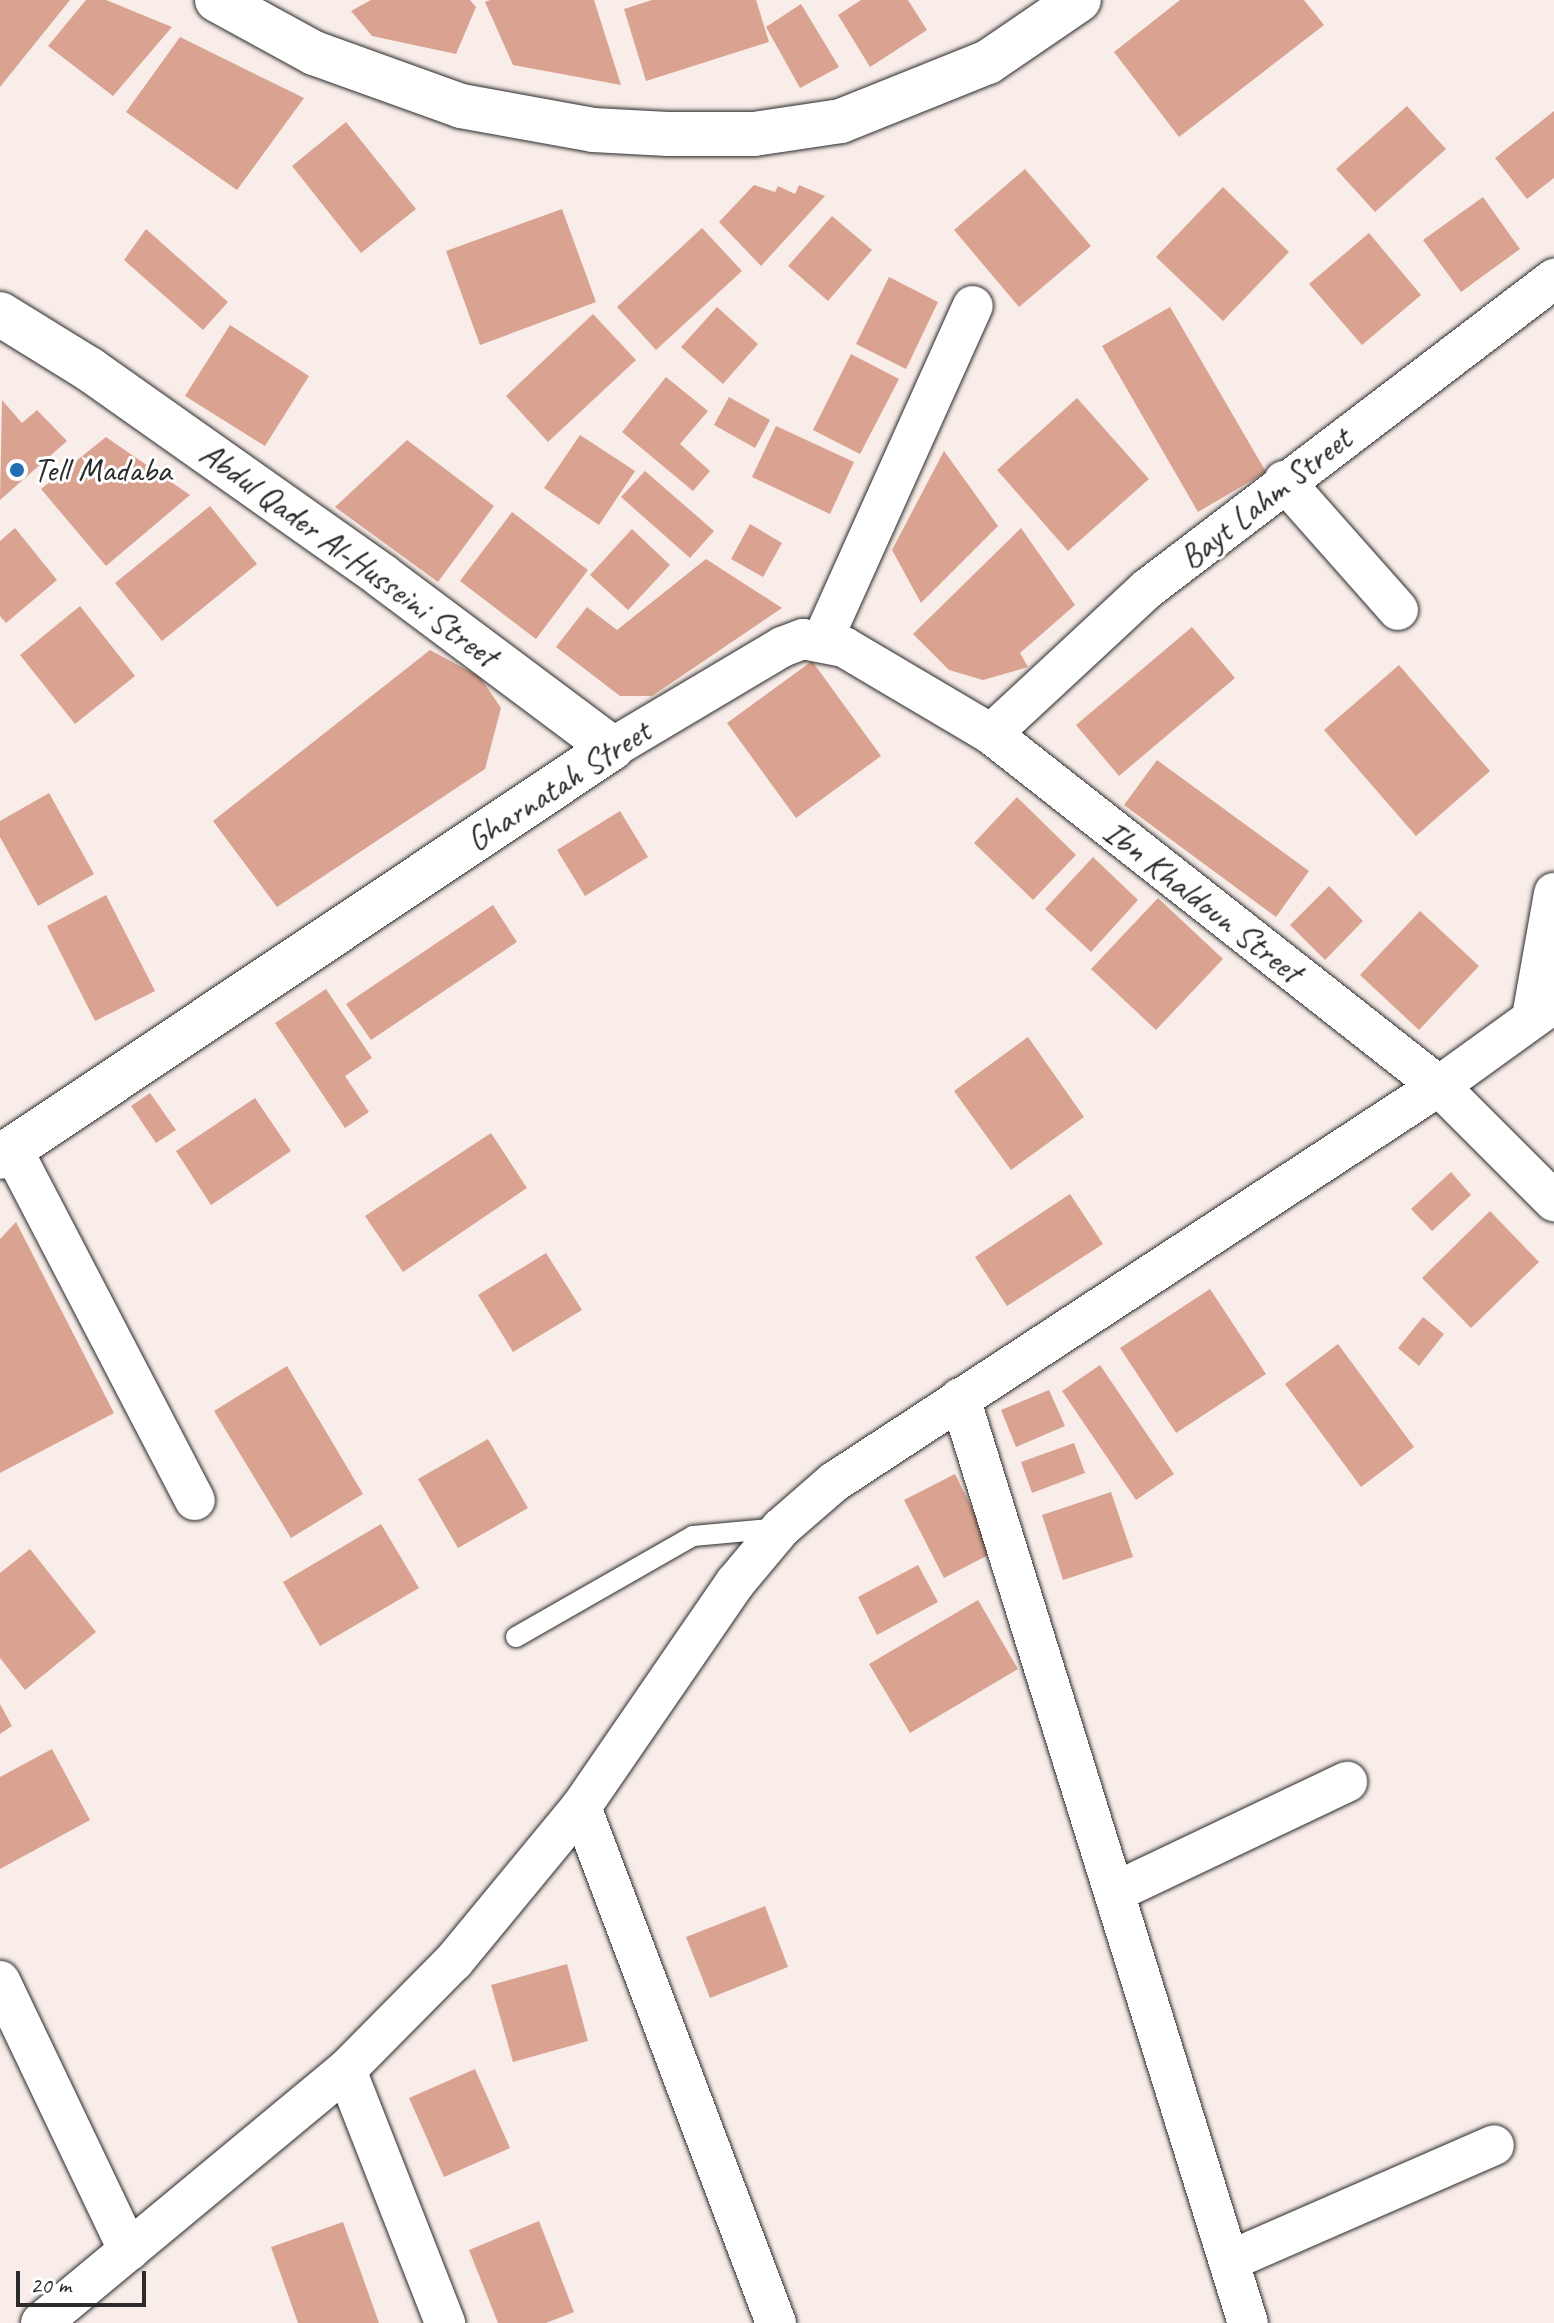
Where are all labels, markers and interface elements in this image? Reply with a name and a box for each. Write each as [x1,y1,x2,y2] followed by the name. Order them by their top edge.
[1169,417,1361,579] street label: Bayt Lahm Street
[192,432,506,676] street label: Abdul Qader Al-Husseini Street
[33,450,172,490] place label: Tell Madaba
[8,461,26,479] marker: Tell Madaba
[458,710,658,860] street label: Gharnatah Street
[1095,811,1311,991] street label: Ibn Khaldoun Street
[20,2255,150,2305] scale bar
[30,2270,71,2300] text: 20 m

